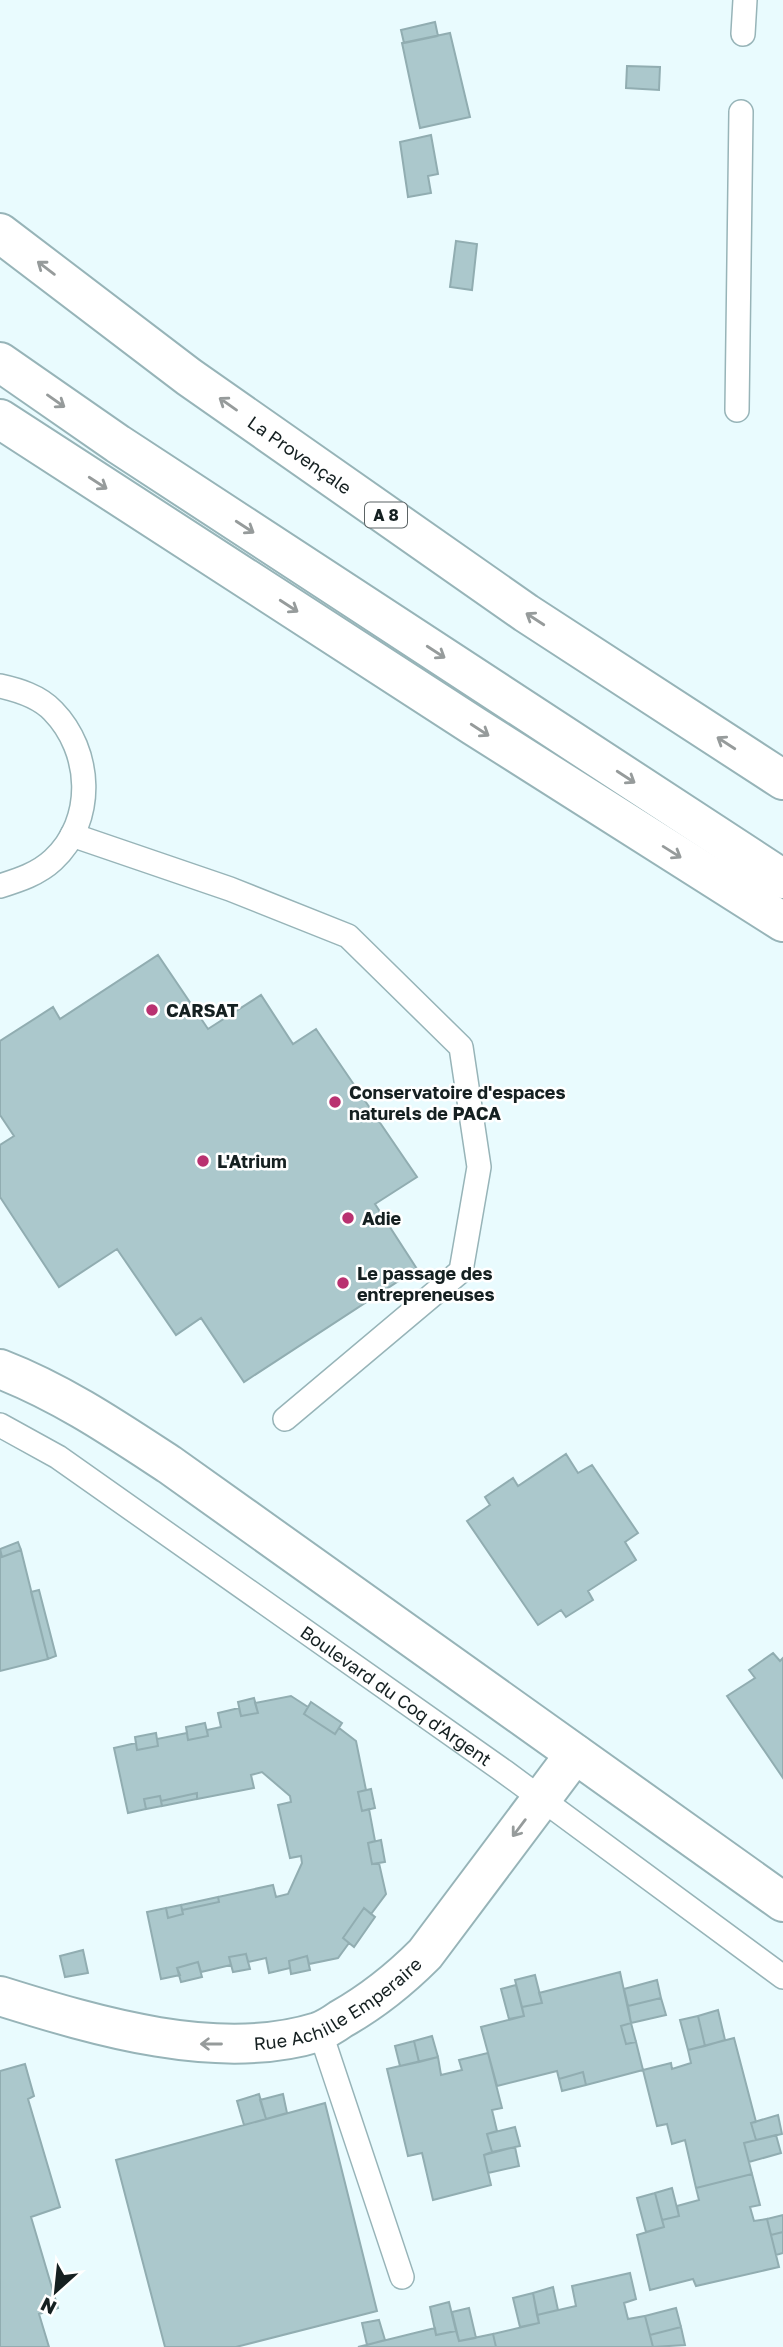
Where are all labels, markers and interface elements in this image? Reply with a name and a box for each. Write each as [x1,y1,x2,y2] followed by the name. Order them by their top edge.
[37,261,56,275] one-way arrow
[46,394,65,408] one-way arrow
[219,397,238,411] one-way arrow
[244,411,356,499] street label: La Provençale
[88,476,108,490] one-way arrow
[365,502,407,528] road number: A 8
[235,521,255,535] one-way arrow
[279,600,299,614] one-way arrow
[526,612,545,626] one-way arrow
[425,645,445,659] one-way arrow
[470,723,490,737] one-way arrow
[717,736,736,750] one-way arrow
[616,769,635,784] one-way arrow
[662,846,682,860] one-way arrow
[166,999,239,1021] place label: CARSAT
[144,1002,160,1018] marker: CARSAT
[349,1081,566,1124] place label: Conservatoire d'espaces naturels de PACA
[327,1094,343,1110] marker: Conservatoire d'espaces naturels de PACA
[217,1150,287,1172] place label: L'Atrium
[195,1153,211,1169] marker: L'Atrium
[362,1207,402,1229] place label: Adie
[340,1210,356,1226] marker: Adie
[357,1262,495,1305] place label: Le passage des entrepreneuses
[335,1275,351,1291] marker: Le passage des entrepreneuses
[296,1620,496,1770] street label: Boulevard du Coq d'Argent
[512,1818,526,1837] one-way arrow
[253,1953,426,2054] street label: Rue Achille Emperaire
[200,2037,223,2050] one-way arrow
[21,2256,91,2326] north arrow
[36,2293,60,2320] text: N

